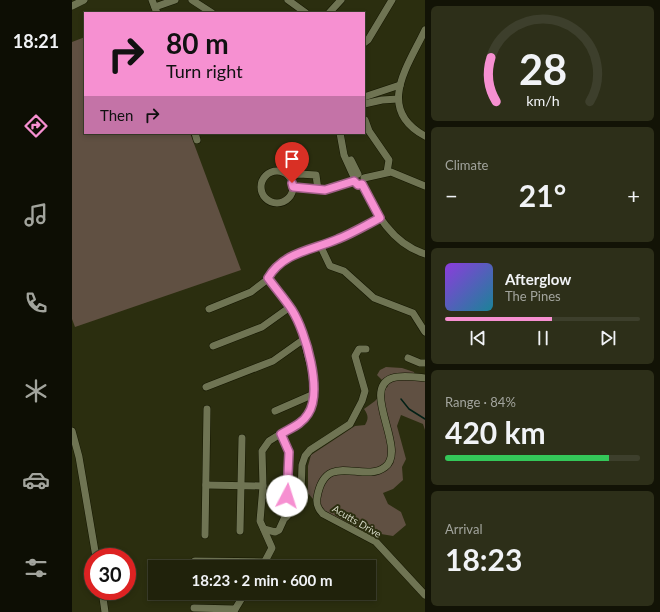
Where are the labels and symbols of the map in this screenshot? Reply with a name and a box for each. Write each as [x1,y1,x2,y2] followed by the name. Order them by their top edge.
[275,142,309,183] pin
[266,475,308,517] position arrow
[330,502,384,540] street label: Acutts Drive
[84,548,136,600] speed limit sign: 30

